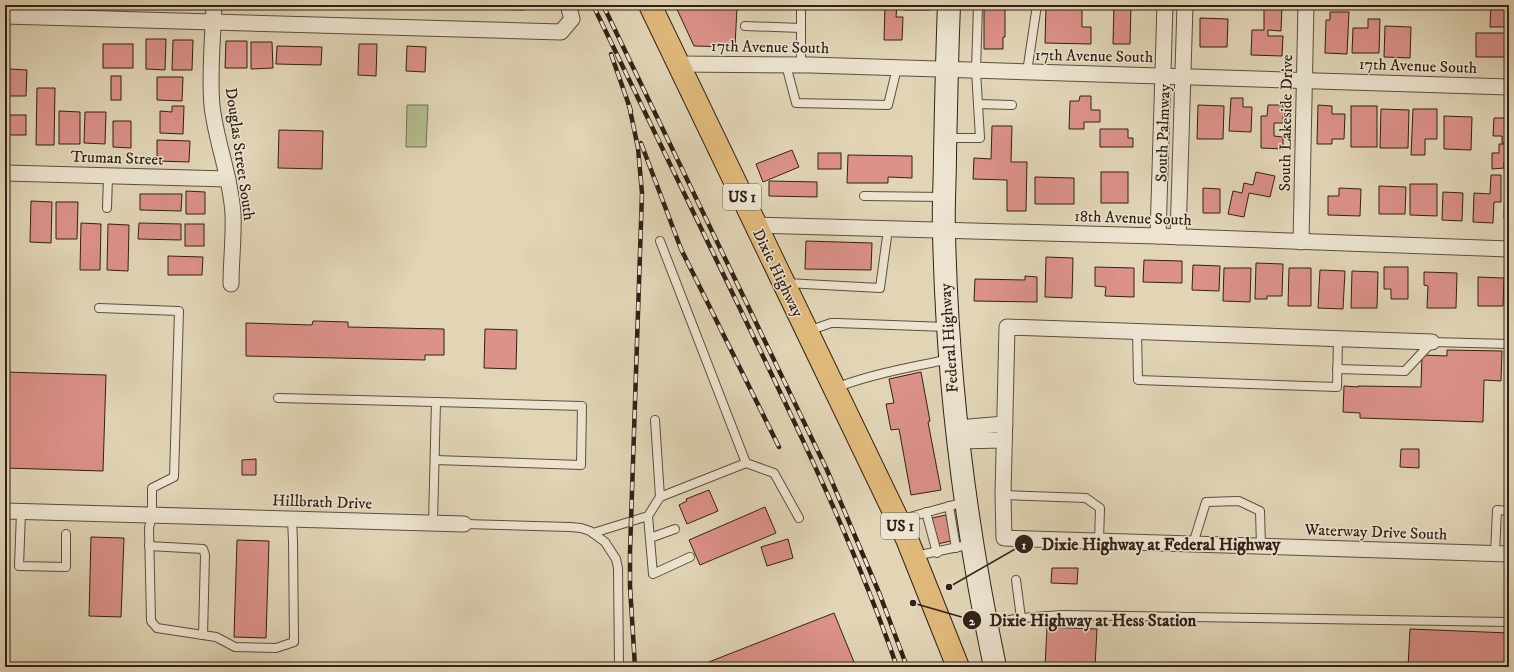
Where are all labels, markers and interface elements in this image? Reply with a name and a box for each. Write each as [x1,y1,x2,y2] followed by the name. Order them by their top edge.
[711,36,830,58] street label: 17th Avenue South
[1035,45,1154,67] street label: 17th Avenue South
[1275,54,1297,192] street label: South Lakeside Drive
[1359,54,1478,78] street label: 17th Avenue South
[1151,83,1175,182] street label: South Palmway
[221,86,259,222] street label: Douglas Street South
[70,146,164,170] street label: Truman Street
[723,184,761,210] road number: US 1
[1074,206,1193,230] street label: 18th Avenue South
[748,225,808,321] street label: Dixie Highway
[935,282,963,393] street label: Federal Highway
[272,490,373,514] street label: Hillbrath Drive
[881,513,919,539] road number: US 1
[1303,519,1448,545] street label: Waterway Drive South
[1014,530,1289,559] callout: Dixie Highway at Federal Highway
[1042,534,1281,556] text: Dixie Highway at Federal Highway
[1022,538,1027,553] text: 1
[962,606,1205,635] callout: Dixie Highway at Hess Station
[990,610,1197,632] text: Dixie Highway at Hess Station
[969,614,976,629] text: 2

